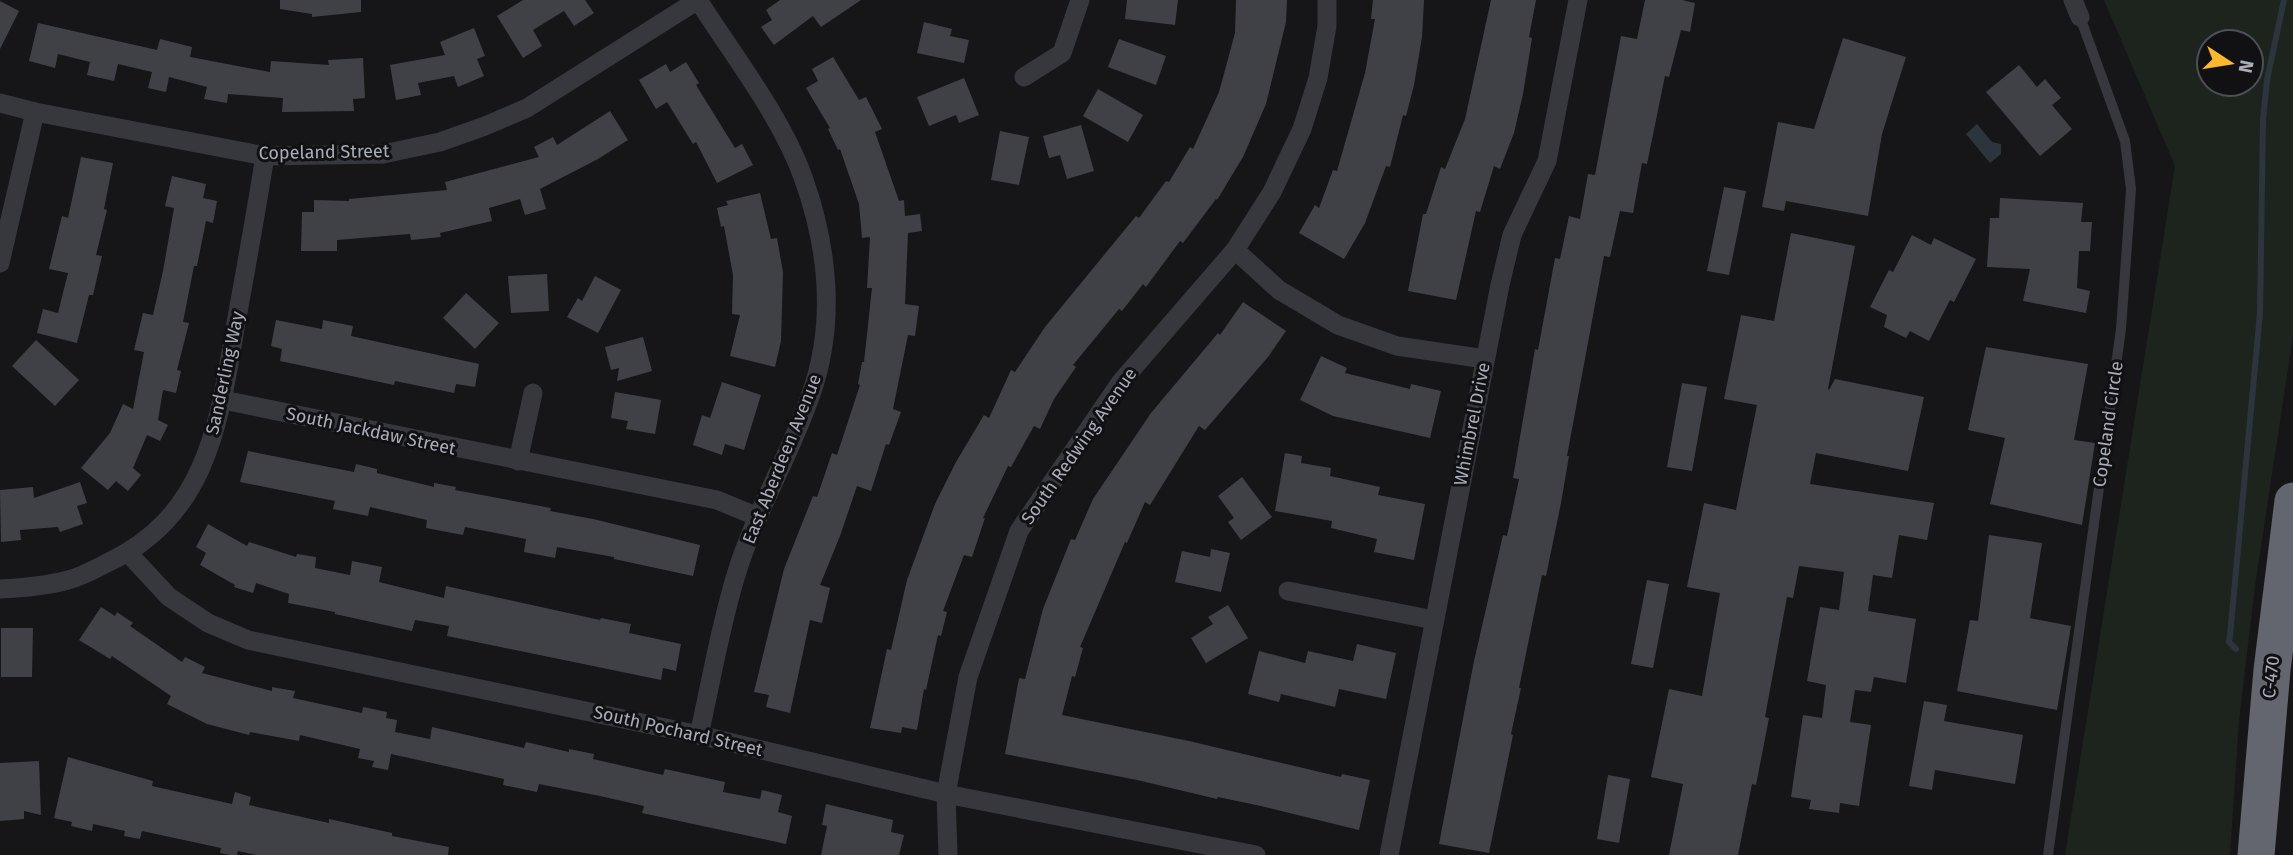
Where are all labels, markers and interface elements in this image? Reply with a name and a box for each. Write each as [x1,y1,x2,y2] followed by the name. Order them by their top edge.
[2195,28,2265,98] north arrow
[2234,58,2259,75] text: N
[258,140,390,164] street label: Copeland Street
[201,309,249,437] street label: Sanderling Way
[2088,360,2128,488] street label: Copeland Circle
[1449,361,1495,487] street label: Whimbrel Drive
[1017,363,1141,529] street label: South Redwing Avenue
[738,371,826,547] street label: East Aberdeen Avenue
[284,402,458,460] street label: South Jackdaw Street
[2258,654,2284,700] street label: C-470
[591,701,765,761] street label: South Pochard Street

